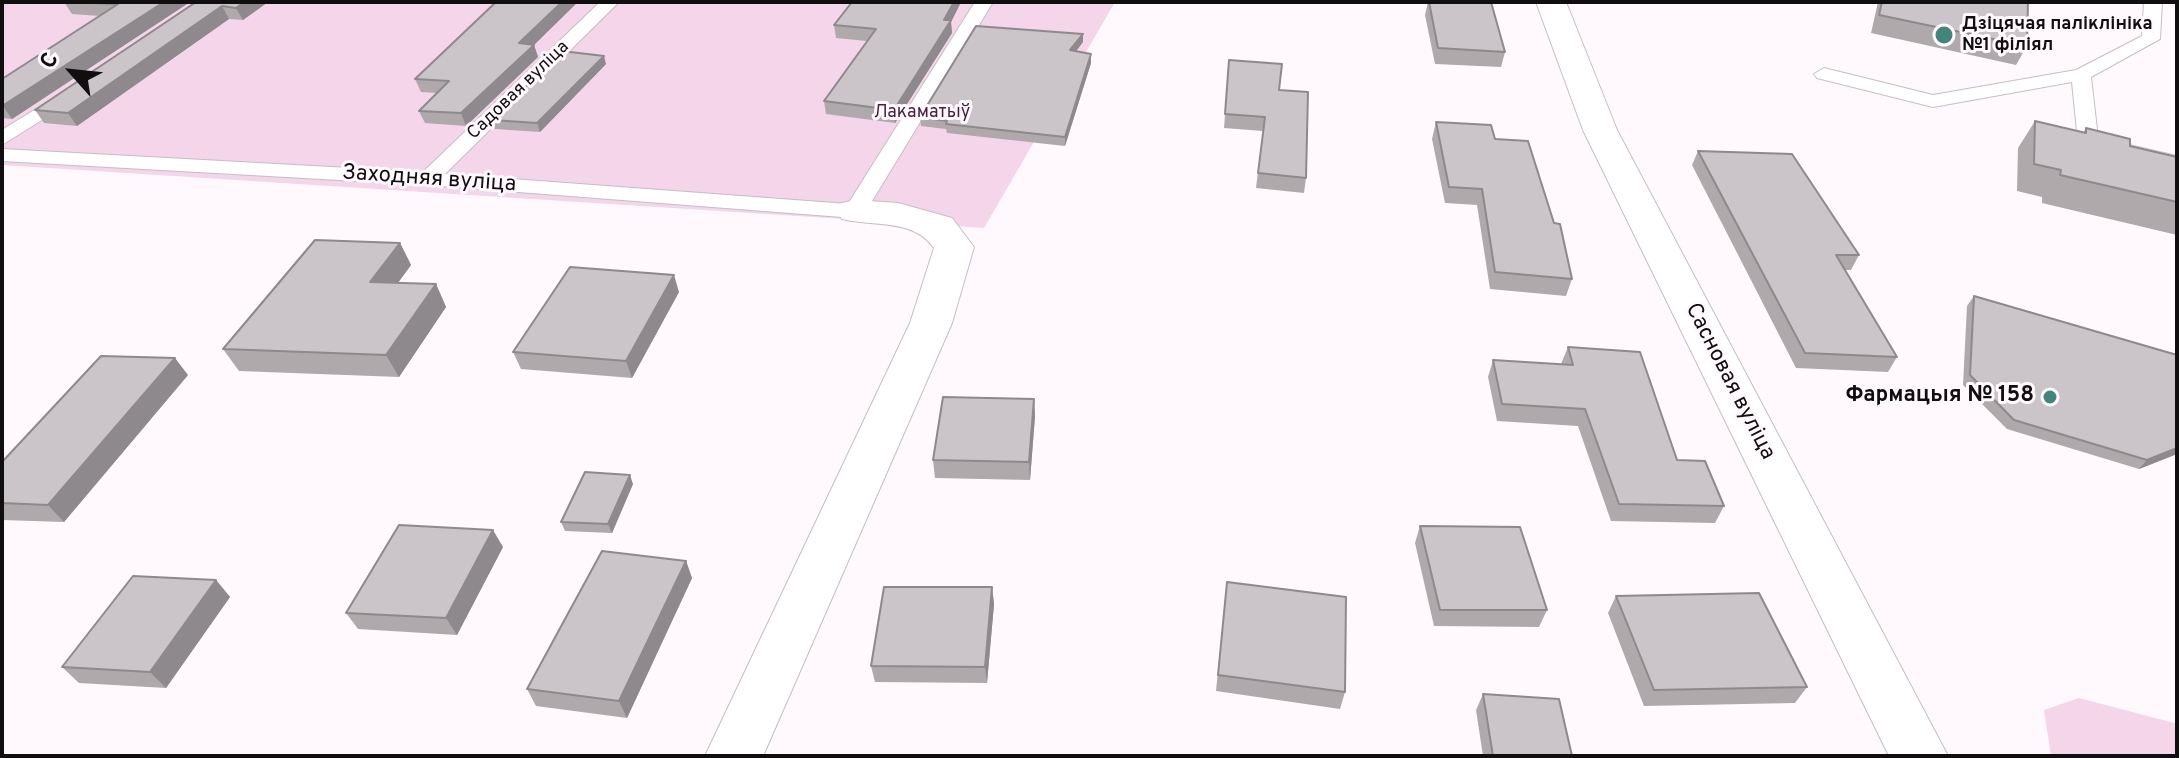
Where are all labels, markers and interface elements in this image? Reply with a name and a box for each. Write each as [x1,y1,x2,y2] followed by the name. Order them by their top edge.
[1962,14,2153,56] place label: Дзіцячая паліклініка №1 філіял
[1933,24,1955,46] marker: Дзіцячая паліклініка №1 філіял
[32,32,112,112] north arrow
[464,37,574,145] street label: Садовая вуліца
[35,48,65,73] text: С
[874,102,970,124] park label: Лакаматыў
[341,161,517,199] street label: Заходняя вуліца
[1678,299,1780,465] street label: Сасновая вуліца
[1846,384,2034,410] place label: Фармацыя № 158
[2041,388,2059,406] marker: Фармацыя № 158

